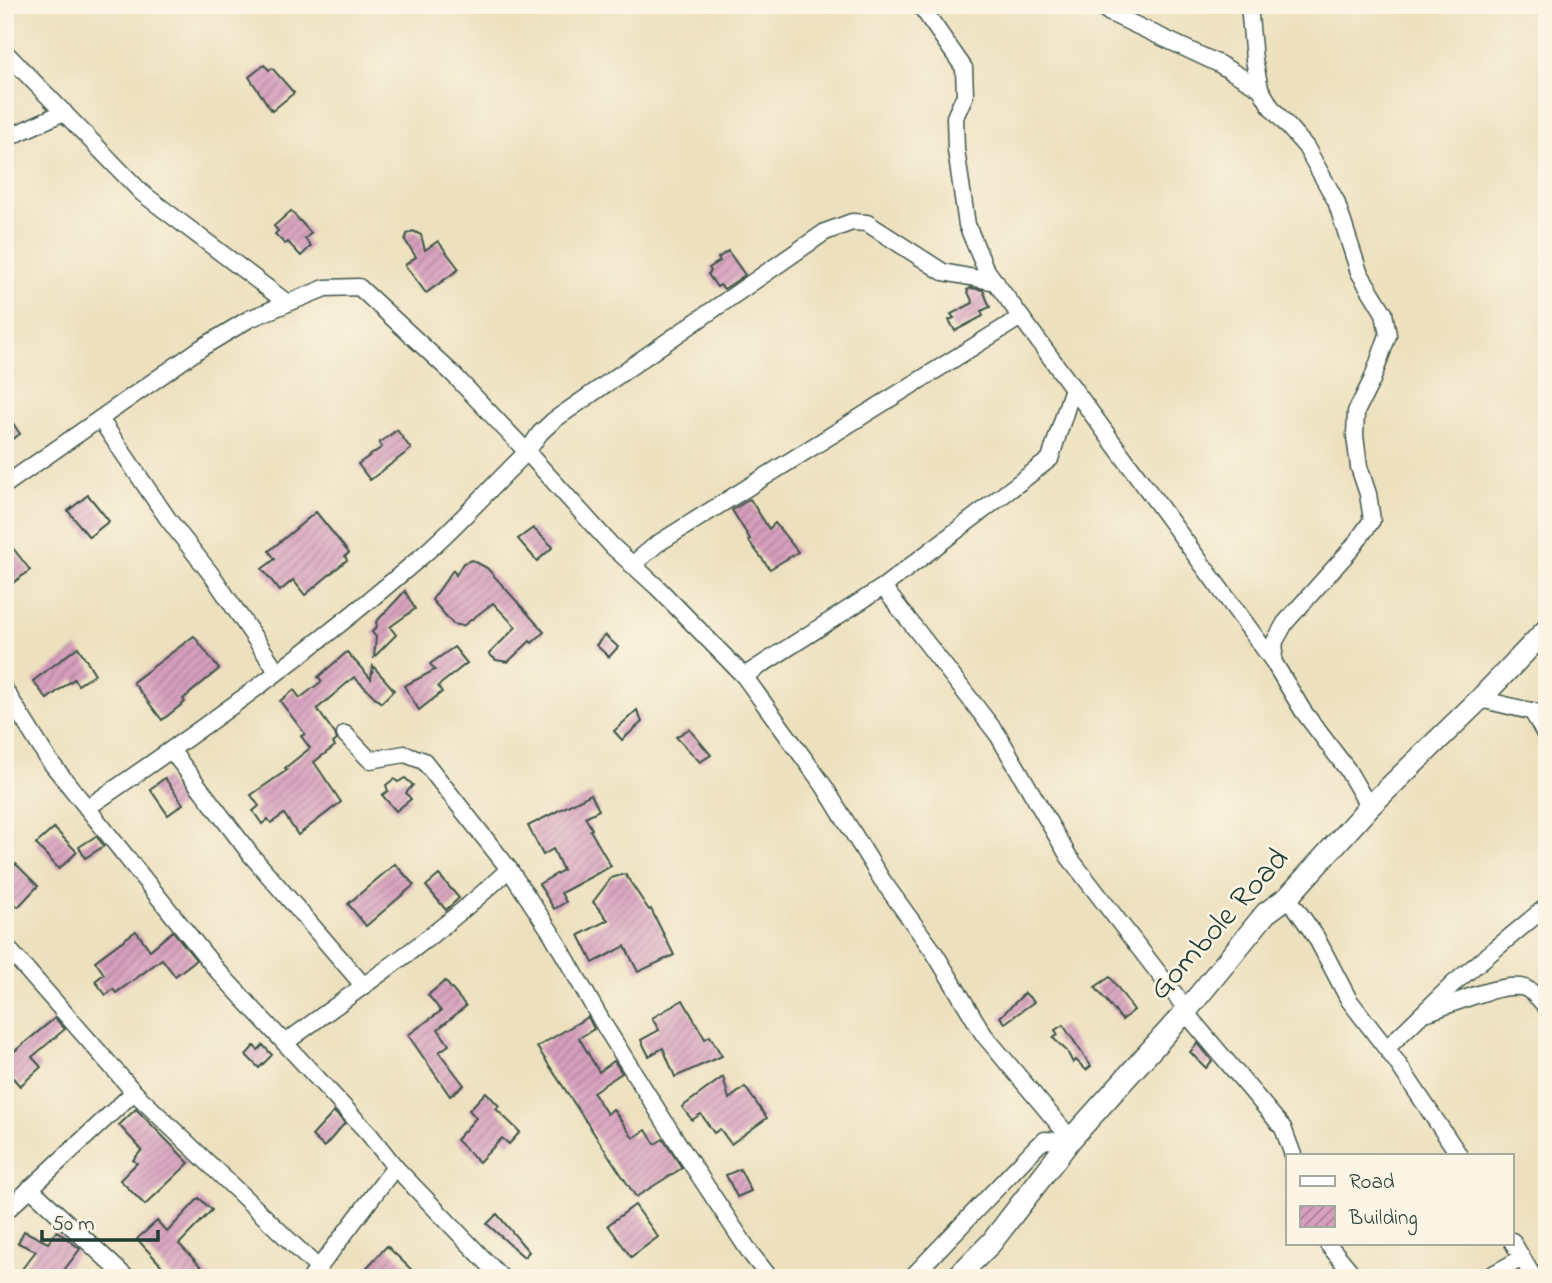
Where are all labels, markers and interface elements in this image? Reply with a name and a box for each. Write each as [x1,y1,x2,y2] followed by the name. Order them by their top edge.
[1138,838,1302,1012] street label: Gombole Road
[1286,1154,1514,1244] legend
[1349,1168,1395,1198] text: Road
[42,1199,158,1243] scale bar
[1348,1204,1418,1236] text: Building
[52,1210,95,1240] text: 50 m

